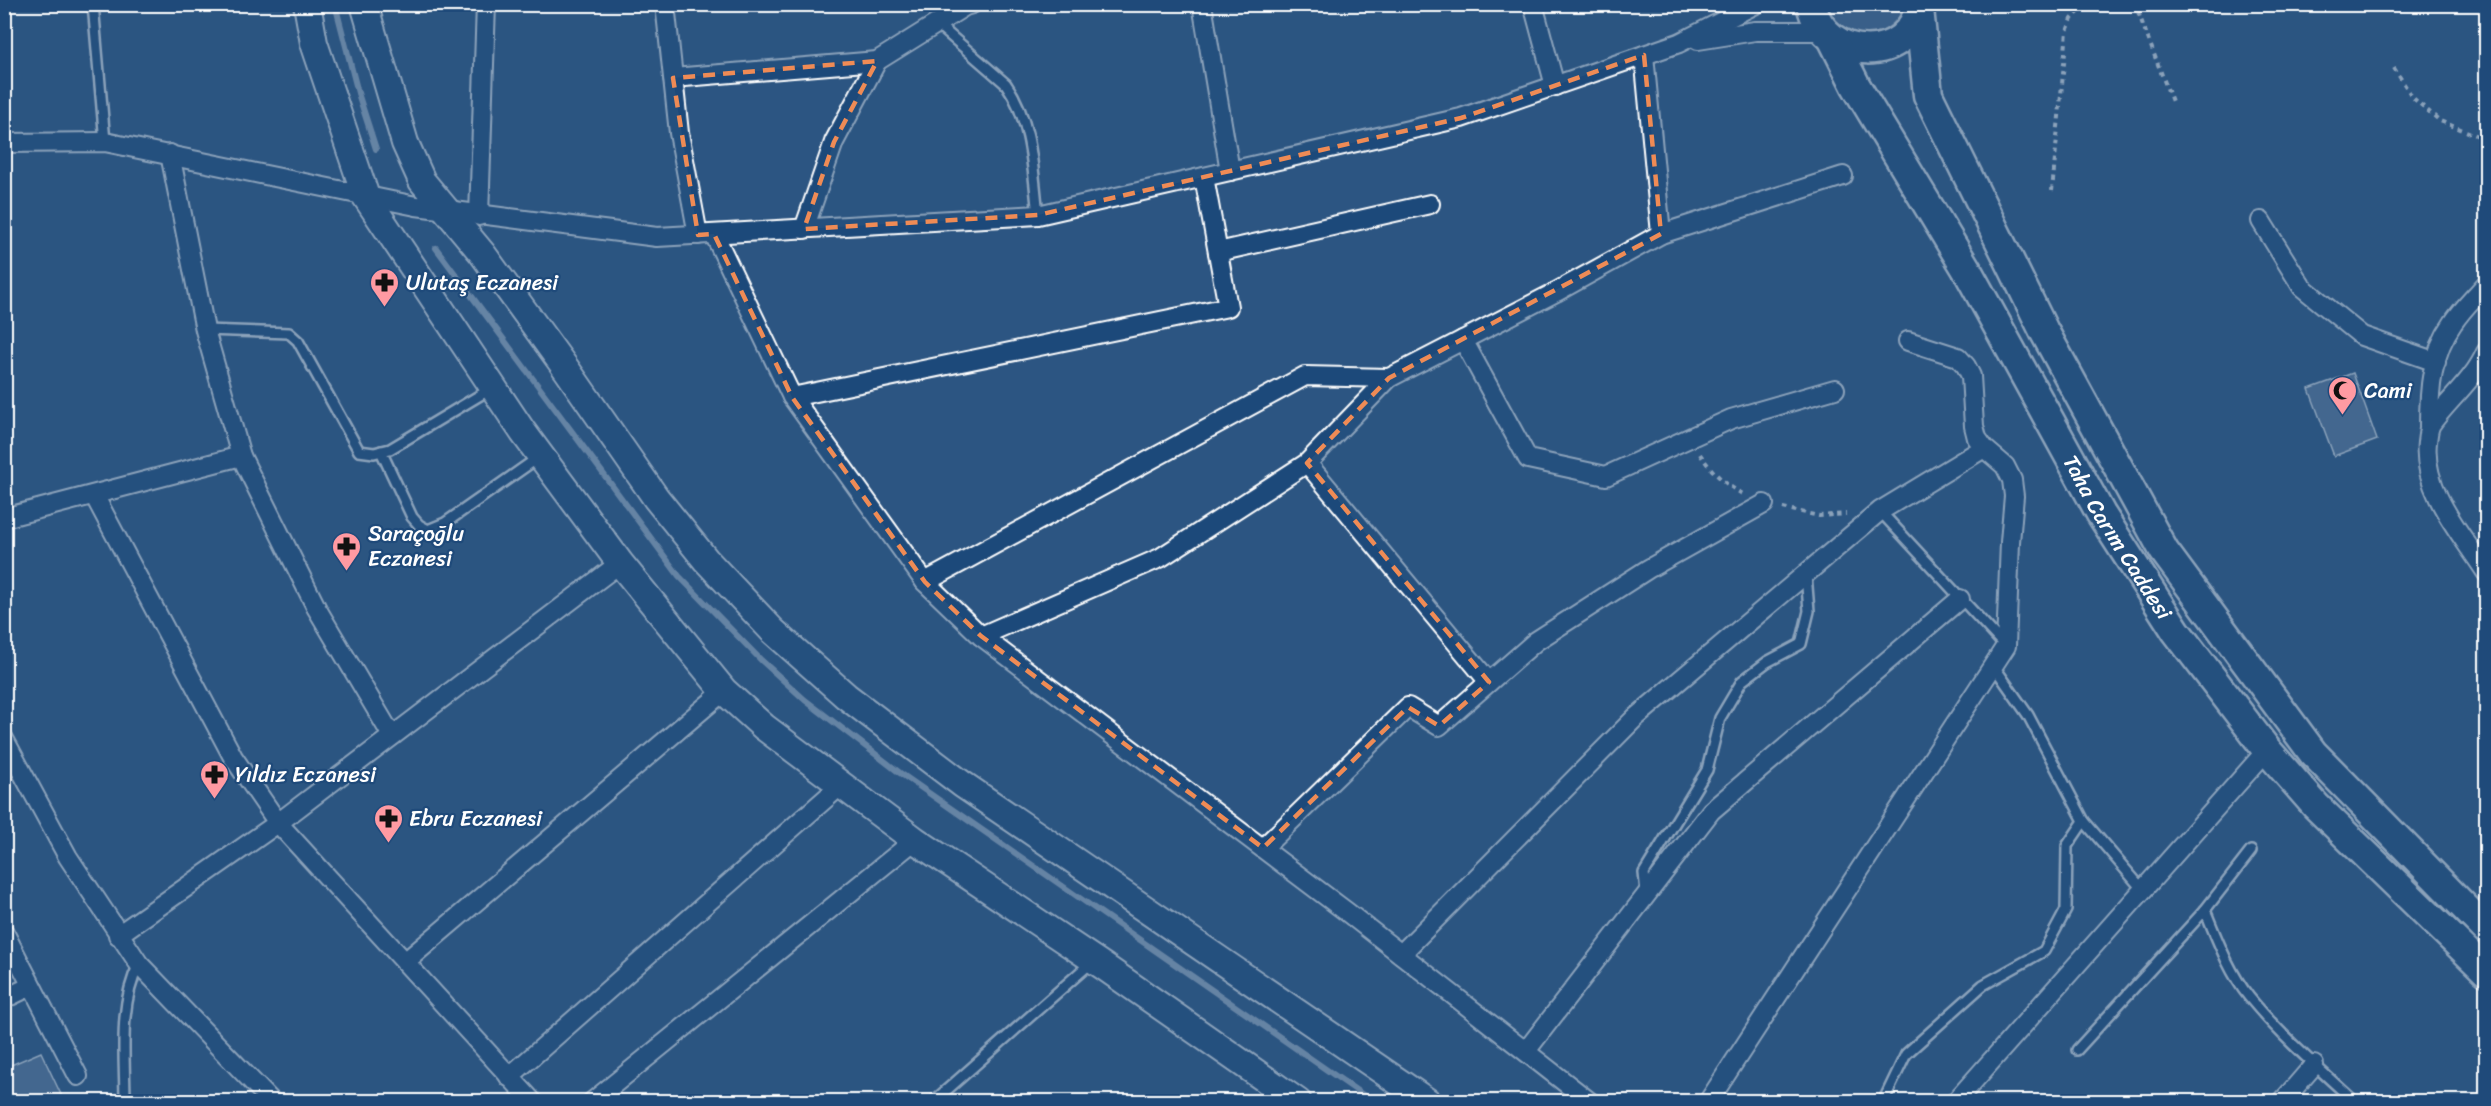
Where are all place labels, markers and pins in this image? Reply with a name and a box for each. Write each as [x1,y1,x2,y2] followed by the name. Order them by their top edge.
[406,263,559,302] place label: Ulutaş Eczanesi
[369,266,401,308] pharmacy icon: Ulutaş Eczanesi
[2364,371,2413,410] place label: Cami
[2327,374,2359,416] mosque icon: Cami
[368,514,464,578] place label: Saraçoğlu Eczanesi
[331,530,363,572] pharmacy icon: Saraçoğlu Eczanesi
[235,755,377,794] place label: Yıldız Eczanesi
[198,758,230,800] pharmacy icon: Yıldız Eczanesi
[409,799,543,838] place label: Ebru Eczanesi
[372,802,404,844] pharmacy icon: Ebru Eczanesi

